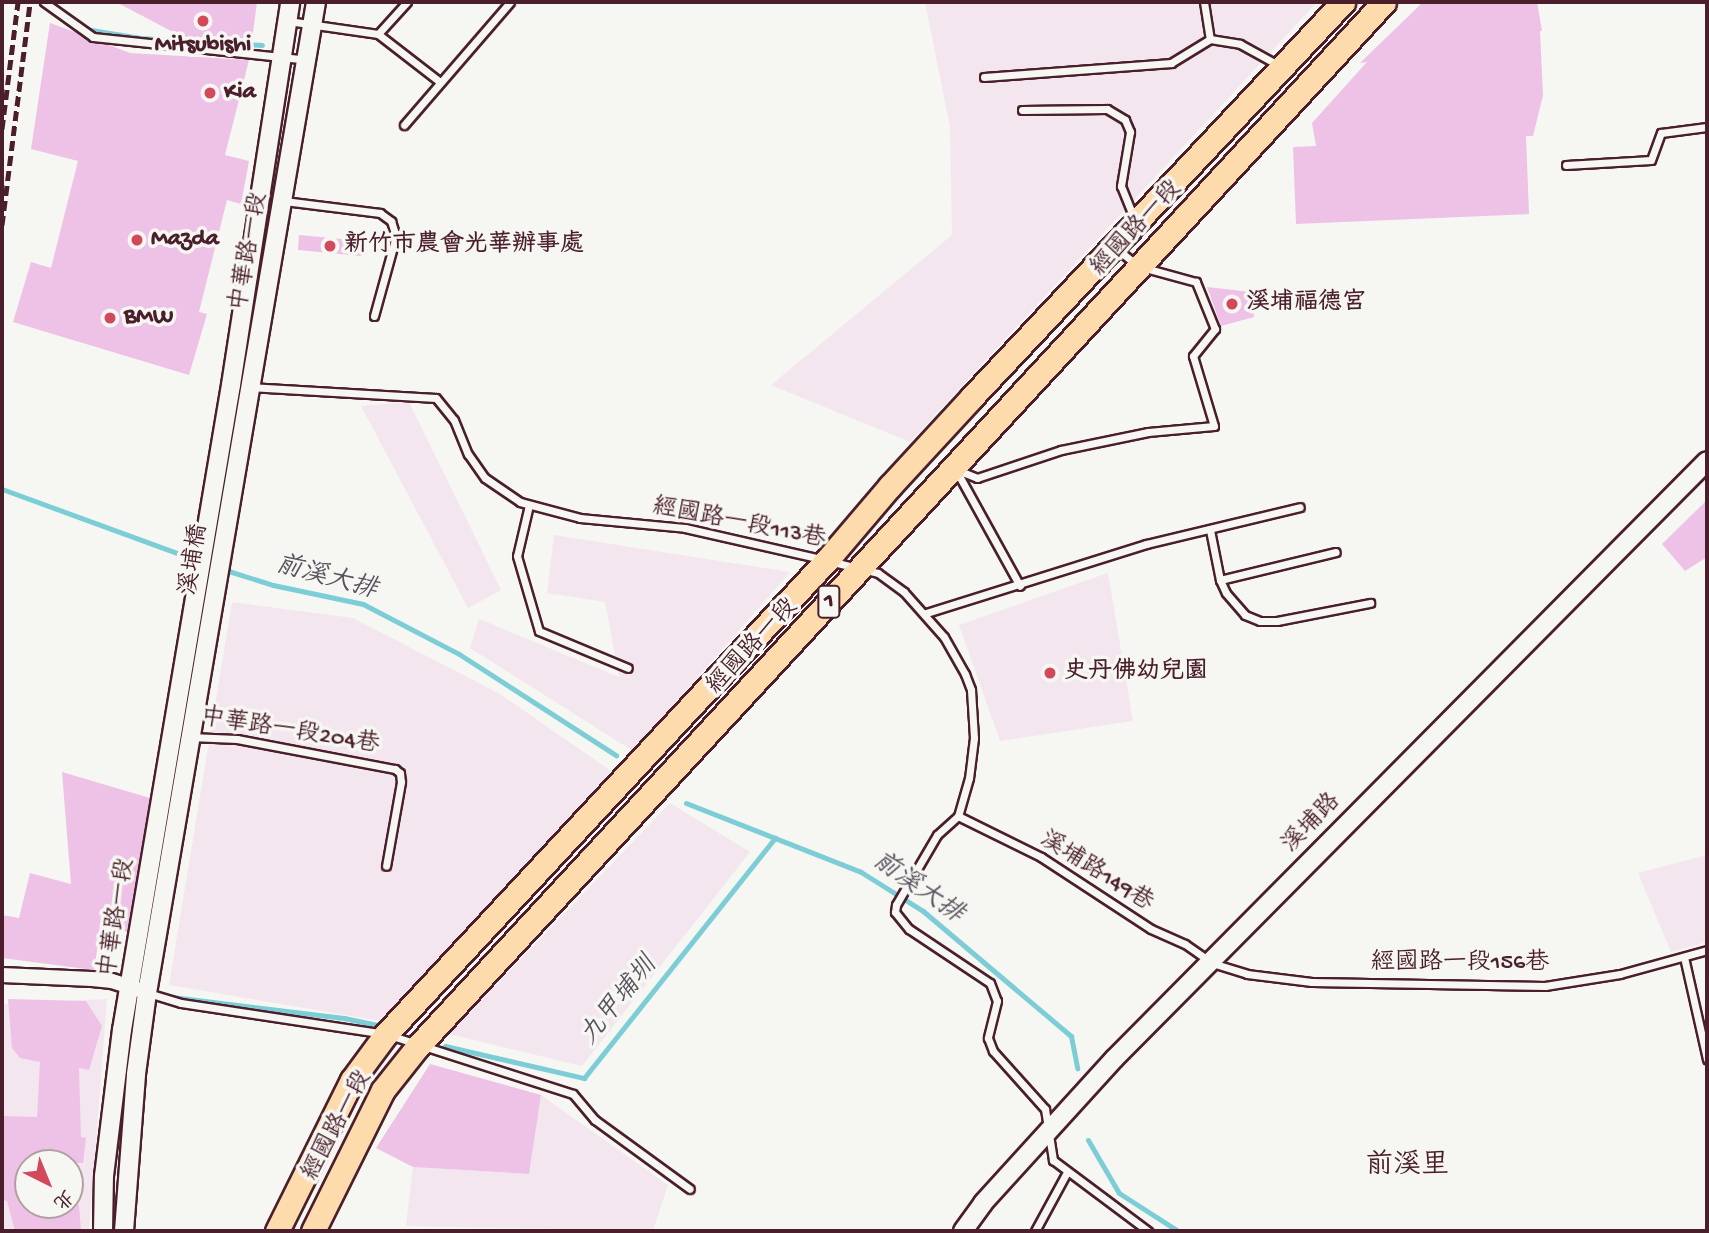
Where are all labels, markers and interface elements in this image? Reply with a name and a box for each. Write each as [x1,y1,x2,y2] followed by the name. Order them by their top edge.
[195,13,211,29] marker: Mitsubishi
[155,32,251,60] place label: Mitsubishi
[224,79,256,107] place label: Kia
[202,85,218,101] marker: Kia
[1086,175,1188,283] street label: 經國路一段
[225,190,275,314] street label: 中華路一段
[151,226,219,254] place label: Mazda
[129,232,145,248] marker: Mazda
[344,232,584,260] place label: 新竹市農會光華辦事處
[322,238,338,254] marker: 新竹市農會光華辦事處
[1246,290,1366,318] place label: 溪埔福德宮
[1224,296,1240,312] marker: 溪埔福德宮
[124,304,173,332] place label: BMW
[102,310,118,326] marker: BMW
[650,493,828,555] street label: 經國路一段113巷
[175,522,215,598] street label: 溪埔橋
[272,550,380,608] water label: 前溪大排
[817,582,841,622] road number: 1
[702,593,804,701] street label: 經國路一段
[1064,659,1208,687] place label: 史丹佛幼兒園
[1042,665,1058,681] marker: 史丹佛幼兒園
[198,704,382,760] street label: 中華路一段204巷
[1277,788,1347,860] street label: 溪埔路
[1034,826,1158,918] street label: 溪埔路149巷
[865,846,969,932] water label: 前溪大排
[94,856,142,980] street label: 中華路一段
[1371,950,1549,978] street label: 經國路一段156巷
[575,952,665,1052] water label: 九甲埔圳
[297,1066,379,1186] street label: 經國路一段
[14,1149,84,1219] north arrow
[1365,1150,1449,1184] district label: 前溪里
[48,1183,77,1213] text: 北

